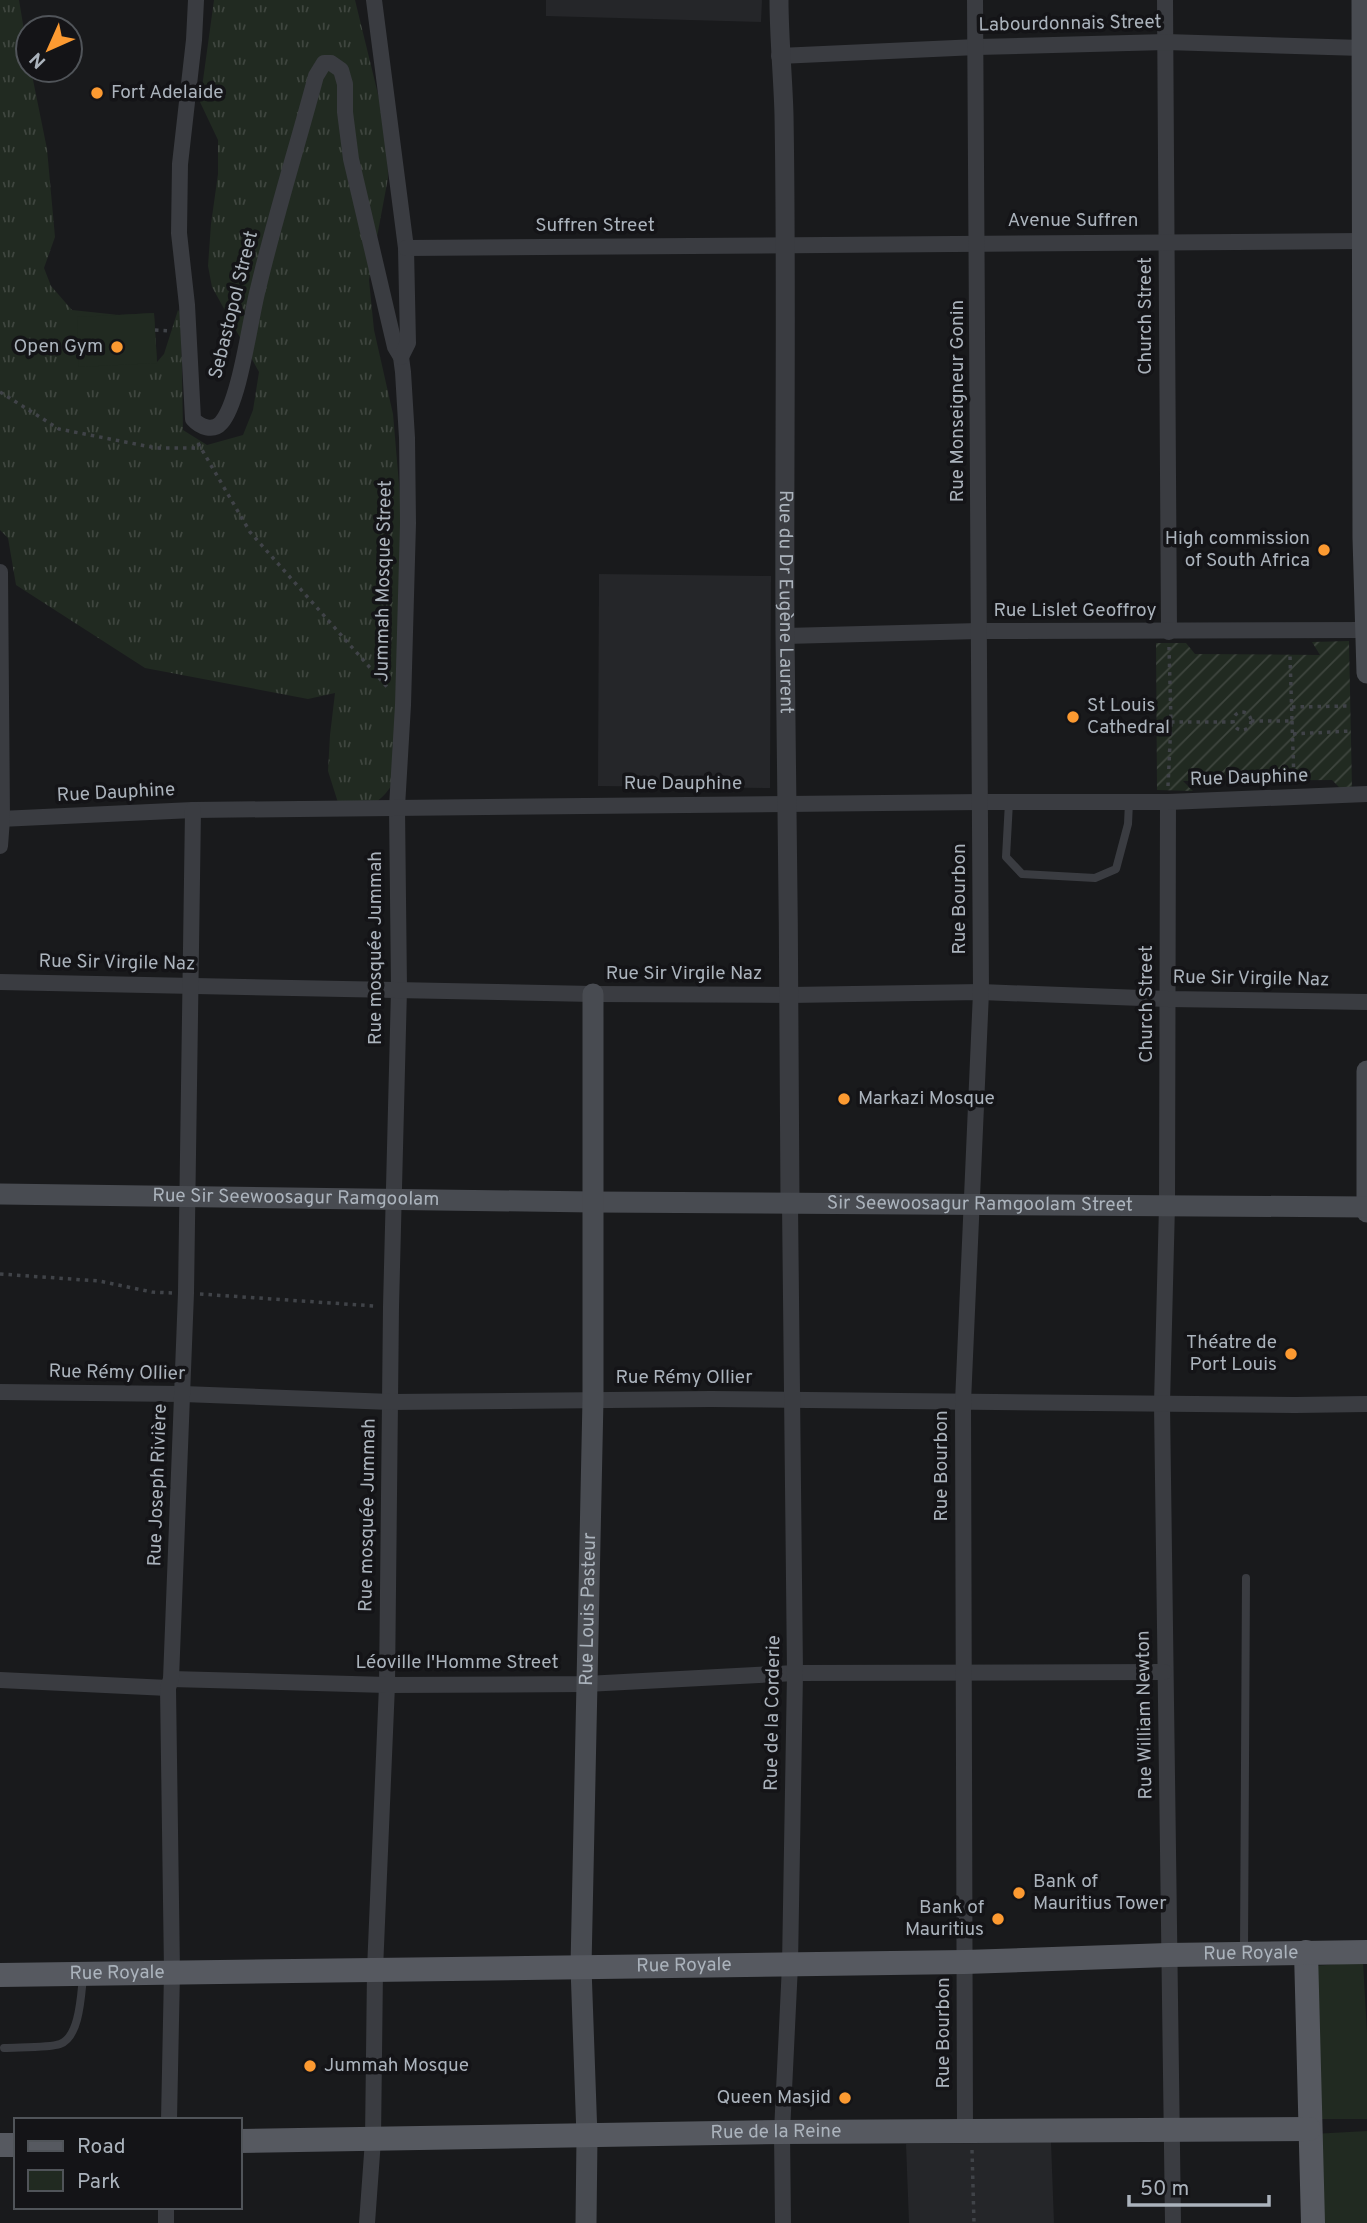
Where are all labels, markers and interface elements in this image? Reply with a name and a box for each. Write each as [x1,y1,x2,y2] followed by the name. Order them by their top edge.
[978,10,1162,38] street label: Labourdonnais Street
[14,14,84,84] north arrow
[25,46,52,73] text: N
[111,81,224,105] place label: Fort Adelaide
[89,85,105,101] marker: Fort Adelaide
[1008,209,1138,233] street label: Avenue Suffren
[535,214,655,238] street label: Suffren Street
[204,228,264,382] street label: Sebastopol Street
[1134,257,1158,375] street label: Church Street
[946,300,970,502] street label: Rue Monseigneur Gonin
[13,335,103,359] place label: Open Gym
[109,339,125,355] marker: Open Gym
[370,480,398,682] street label: Jummah Mosque Street
[773,490,798,714] street label: Rue du Dr Eugène Laurent
[1165,527,1310,573] place label: High commission of South Africa
[1316,542,1332,558] marker: High commission of South Africa
[993,599,1157,623] street label: Rue Lislet Geoffroy
[1087,694,1170,740] place label: St Louis Cathedral
[1065,709,1081,725] marker: St Louis Cathedral
[1189,764,1309,792] street label: Rue Dauphine
[624,772,742,796] street label: Rue Dauphine
[56,778,176,808] street label: Rue Dauphine
[948,843,972,955] street label: Rue Bourbon
[364,851,388,1045] street label: Rue mosquée Jummah
[1135,945,1159,1063] street label: Church Street
[38,950,196,976] street label: Rue Sir Virgile Naz
[606,962,762,986] street label: Rue Sir Virgile Naz
[1172,966,1330,992] street label: Rue Sir Virgile Naz
[858,1087,995,1111] place label: Markazi Mosque
[836,1091,852,1107] marker: Markazi Mosque
[152,1184,440,1212] street label: Rue Sir Seewoosagur Ramgoolam
[827,1192,1133,1217] street label: Sir Seewoosagur Ramgoolam Street
[1186,1331,1277,1377] place label: Théatre de Port Louis
[1283,1346,1299,1362] marker: Théatre de Port Louis
[48,1360,186,1386] street label: Rue Rémy Ollier
[615,1366,753,1390] street label: Rue Rémy Ollier
[143,1403,173,1567] street label: Rue Joseph Rivière
[930,1410,954,1522] street label: Rue Bourbon
[354,1418,382,1612] street label: Rue mosquée Jummah
[575,1532,602,1686] street label: Rue Louis Pasteur
[1132,1630,1158,1800] street label: Rue William Newton
[760,1635,786,1791] street label: Rue de la Corderie
[355,1651,559,1675] street label: Léoville l'Homme Street
[1033,1870,1167,1916] place label: Bank of Mauritius Tower
[1011,1885,1027,1901] marker: Bank of Mauritius Tower
[905,1896,985,1942] place label: Bank of Mauritius
[990,1911,1006,1927] marker: Bank of Mauritius
[1203,1941,1299,1966] street label: Rue Royale
[636,1953,732,1978] street label: Rue Royale
[69,1961,165,1986] street label: Rue Royale
[932,1977,956,2089] street label: Rue Bourbon
[324,2054,469,2078] place label: Jummah Mosque
[302,2058,318,2074] marker: Jummah Mosque
[716,2086,831,2110] place label: Queen Masjid
[837,2090,853,2106] marker: Queen Masjid
[14,2118,242,2209] legend
[710,2120,841,2145] street label: Rue de la Reine
[77,2134,126,2161] text: Road
[1129,2164,1269,2208] scale bar
[77,2169,120,2196] text: Park
[1140,2176,1189,2203] text: 50 m

